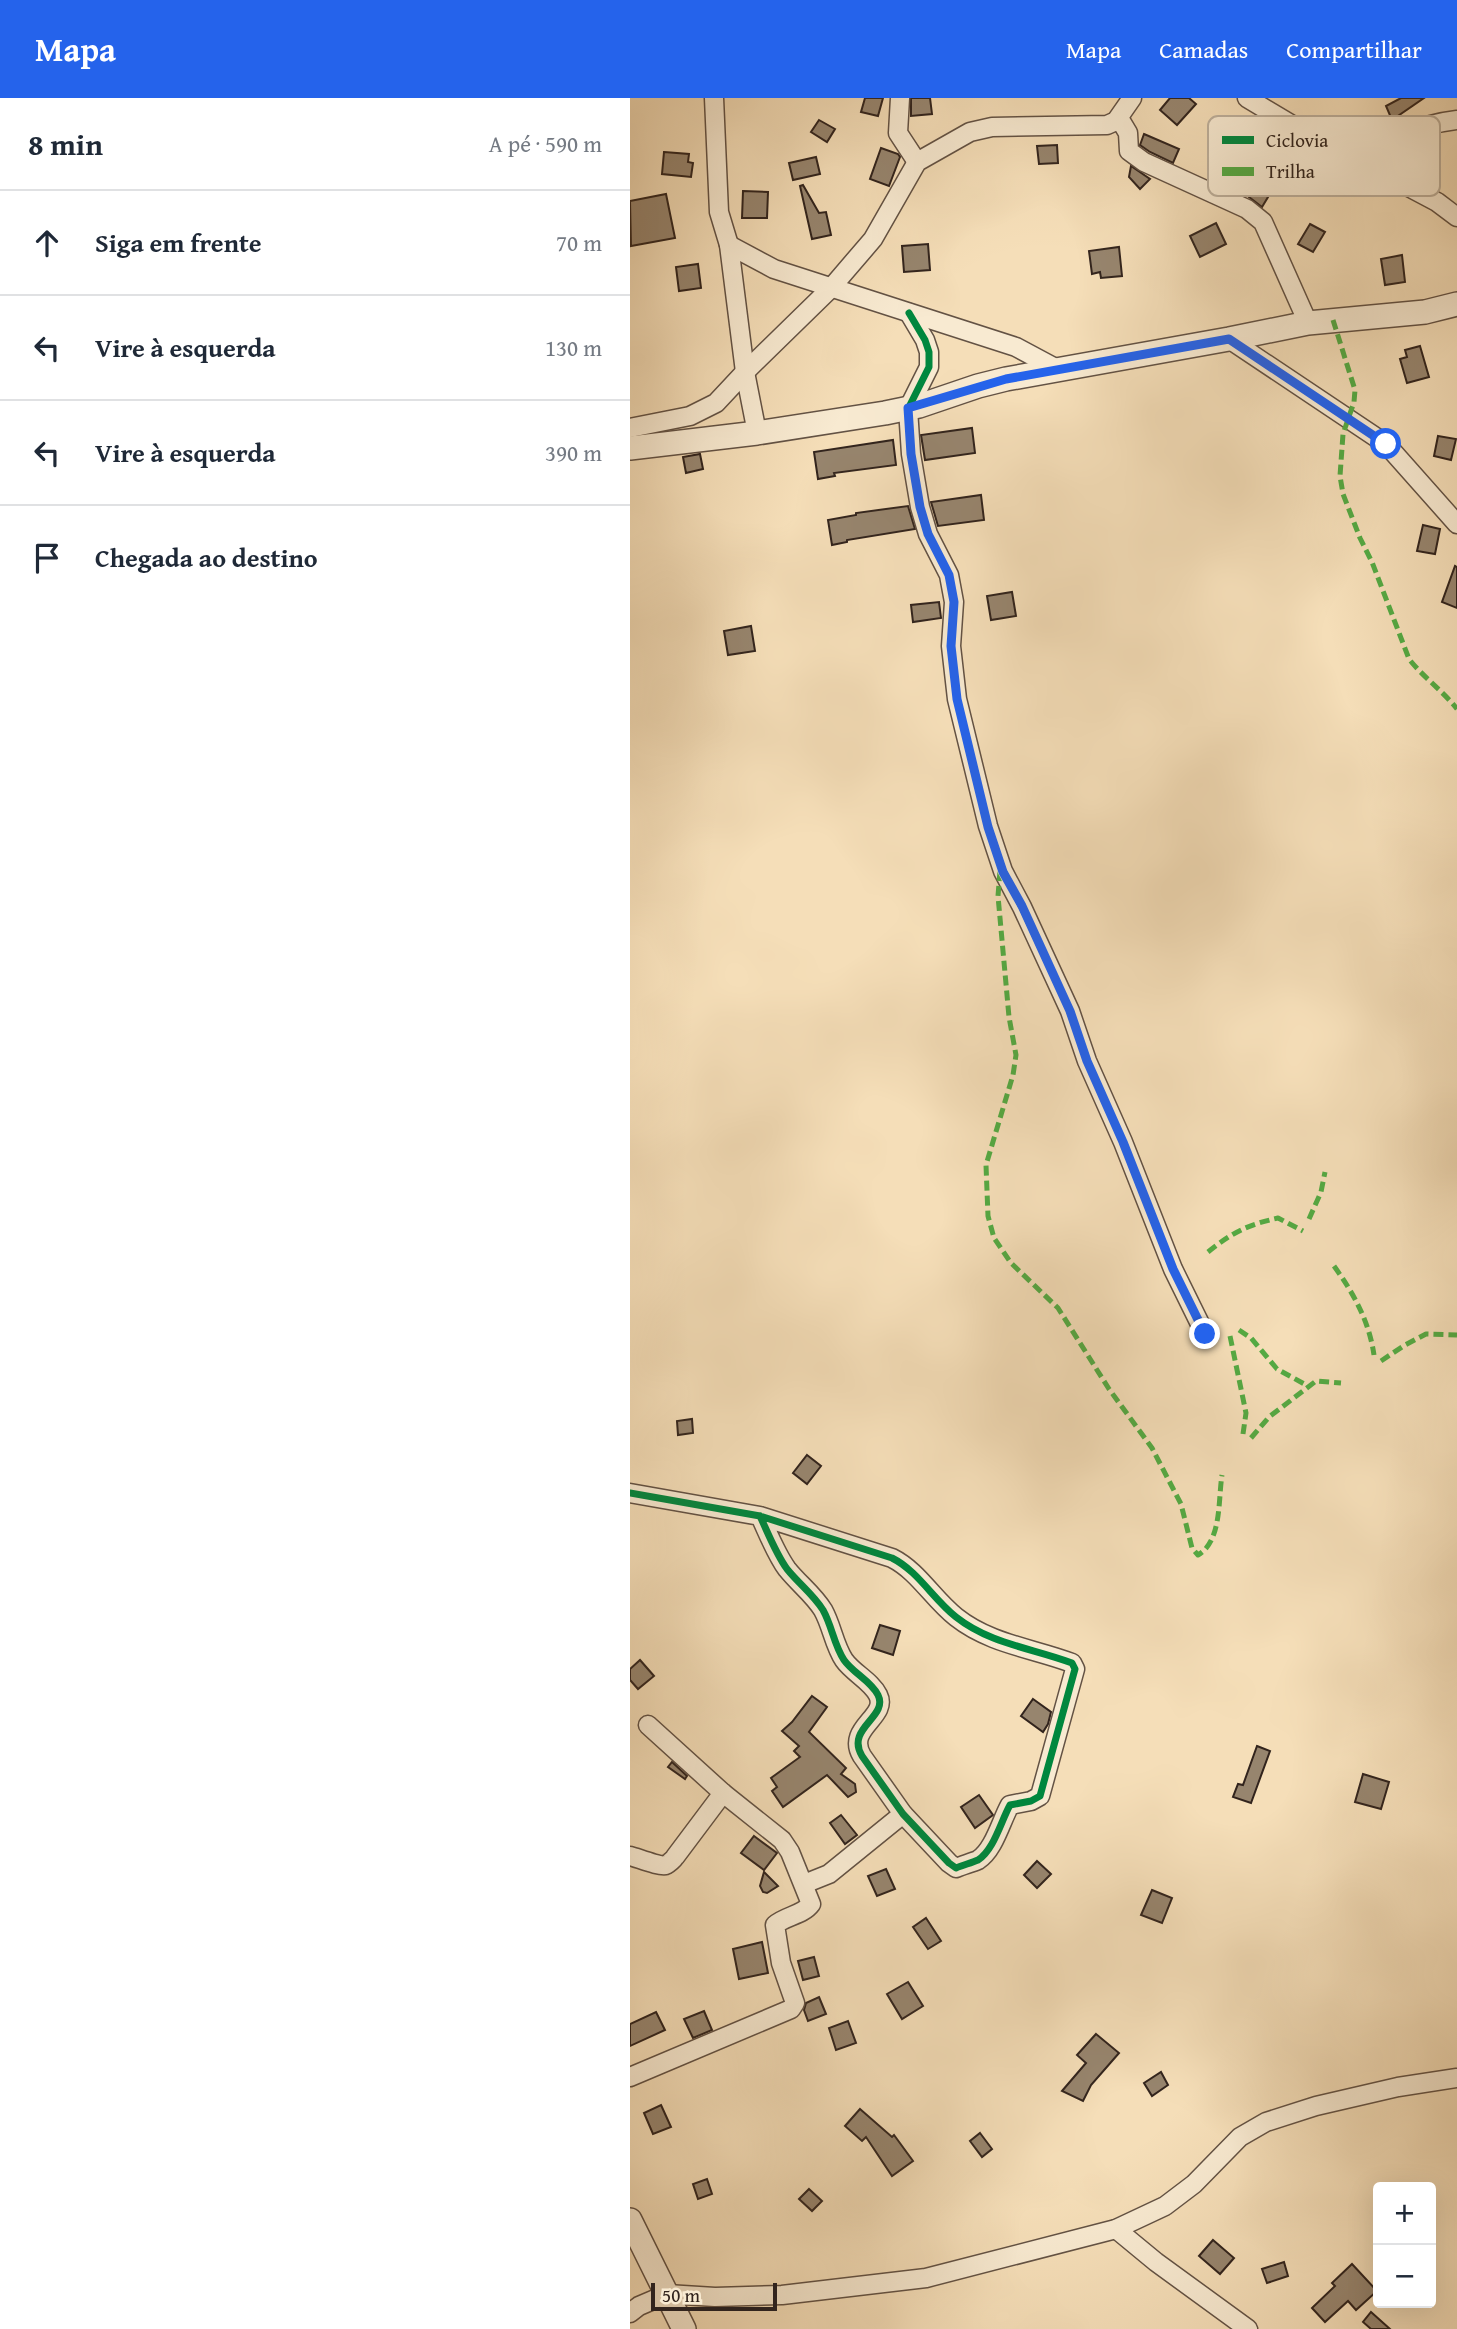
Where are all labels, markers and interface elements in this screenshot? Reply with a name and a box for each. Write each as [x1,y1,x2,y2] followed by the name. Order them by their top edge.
[35,25,116,73] text: Mapa
[1066,32,1121,67] text: Mapa
[1159,32,1248,67] text: Camadas
[1286,32,1422,67] text: Compartilhar
[1208,116,1440,196] legend
[28,122,103,166] text: 8 min
[1266,126,1328,154] text: Ciclovia
[489,127,602,160] text: A pé · 590 m
[1266,157,1315,185] text: Trilha
[95,223,262,262] text: Siga em frente
[28,224,66,262] icon: ahead
[556,226,602,259] text: 70 m
[95,328,276,367] text: Vire à esquerda
[28,329,66,367] icon: left
[545,331,602,364] text: 130 m
[1370,428,1401,459] route start
[95,433,276,472] text: Vire à esquerda
[28,434,66,472] icon: left
[545,436,602,469] text: 390 m
[95,538,318,577] text: Chegada ao destino
[28,539,66,577] icon: arrive
[1189,1318,1220,1349] route end
[1373,2182,1436,2308] map controls
[1373,2182,1436,2245] button: +
[1373,2245,1436,2308] button: −
[651,2280,777,2312] scale bar
[662,2281,700,2309] text: 50 m

